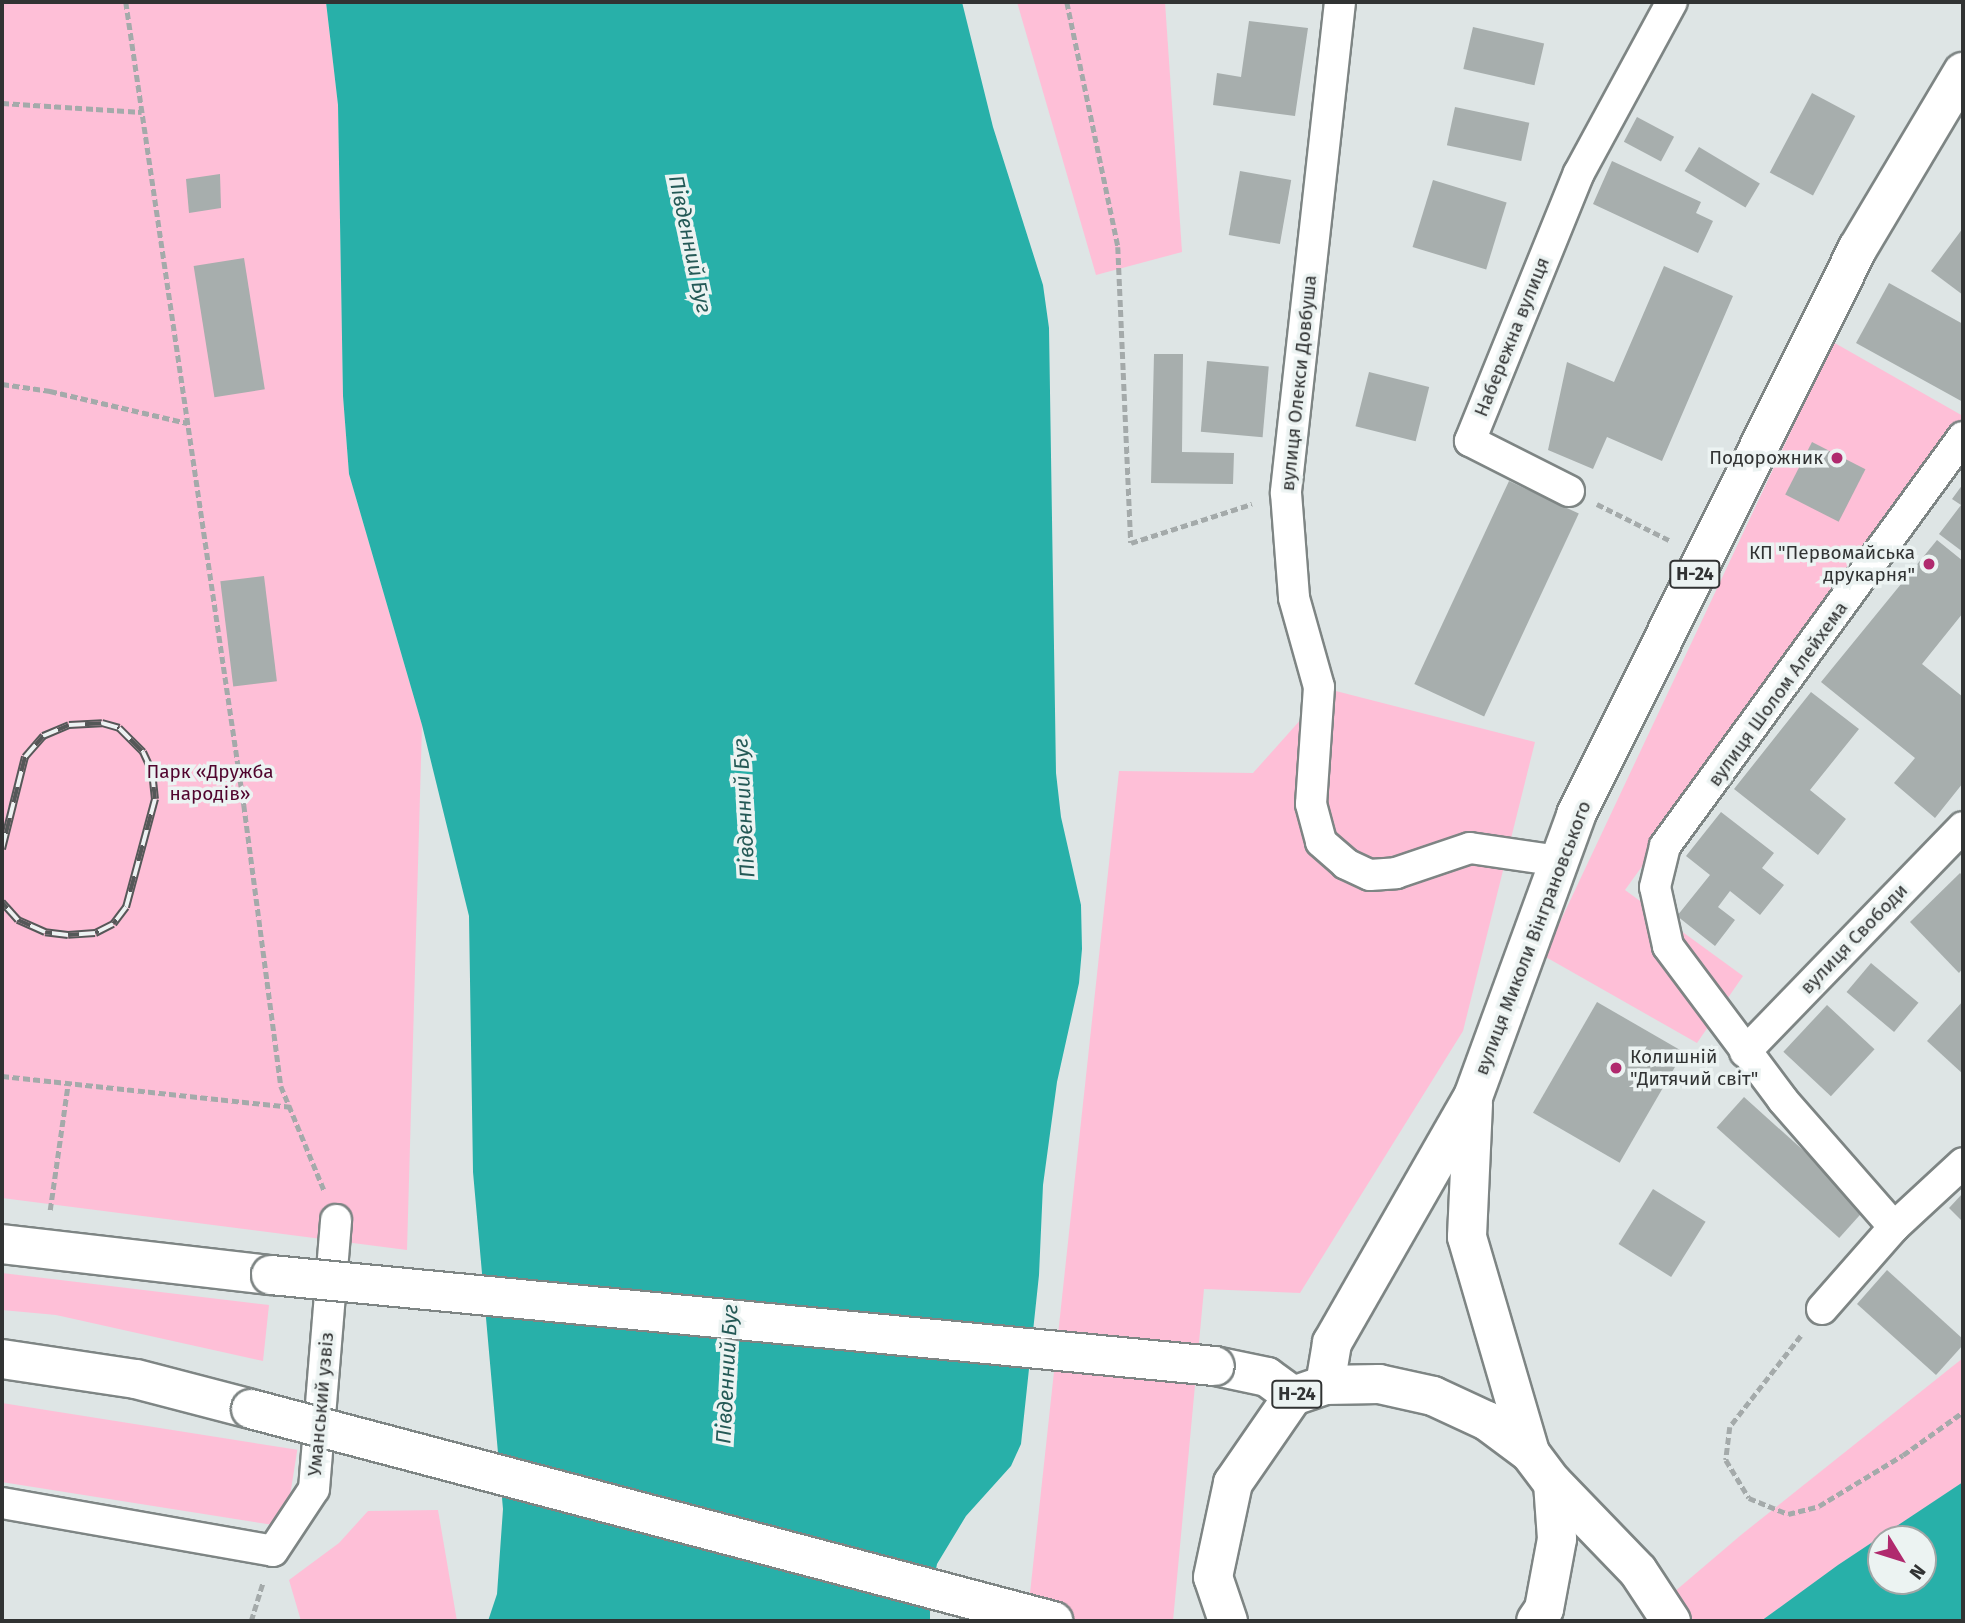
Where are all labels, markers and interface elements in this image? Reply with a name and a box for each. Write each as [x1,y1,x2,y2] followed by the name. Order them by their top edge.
[663,173,717,315] water label: Південний Буг
[1470,254,1554,420] street label: Набережна вулиця
[1276,274,1322,492] street label: вулиця Олекси Довбуша
[1709,447,1823,469] place label: Подорожник
[1829,450,1845,466] marker: Подорожник
[1749,542,1915,586] place label: КП "Первомайська друкарня"
[1921,556,1937,572] marker: КП "Первомайська друкарня"
[1669,560,1721,588] road number: Н-24
[1703,597,1853,791] street label: вулиця Шолом Алейхема
[728,737,760,879] water label: Південний Буг
[146,761,274,805] park label: Парк «Дружба народів»
[1470,798,1596,1078] street label: вулиця Миколи Вінграновського
[1796,879,1912,999] street label: вулиця Свободи
[1630,1046,1758,1090] place label: Колишній "Дитячий світ"
[1608,1060,1624,1076] marker: Колишній "Дитячий світ"
[711,1303,743,1445] water label: Південний Буг
[303,1331,339,1477] street label: Уманський узвіз
[1271,1380,1323,1408] road number: Н-24
[1867,1525,1937,1595] north arrow
[1904,1560,1930,1584] text: N

